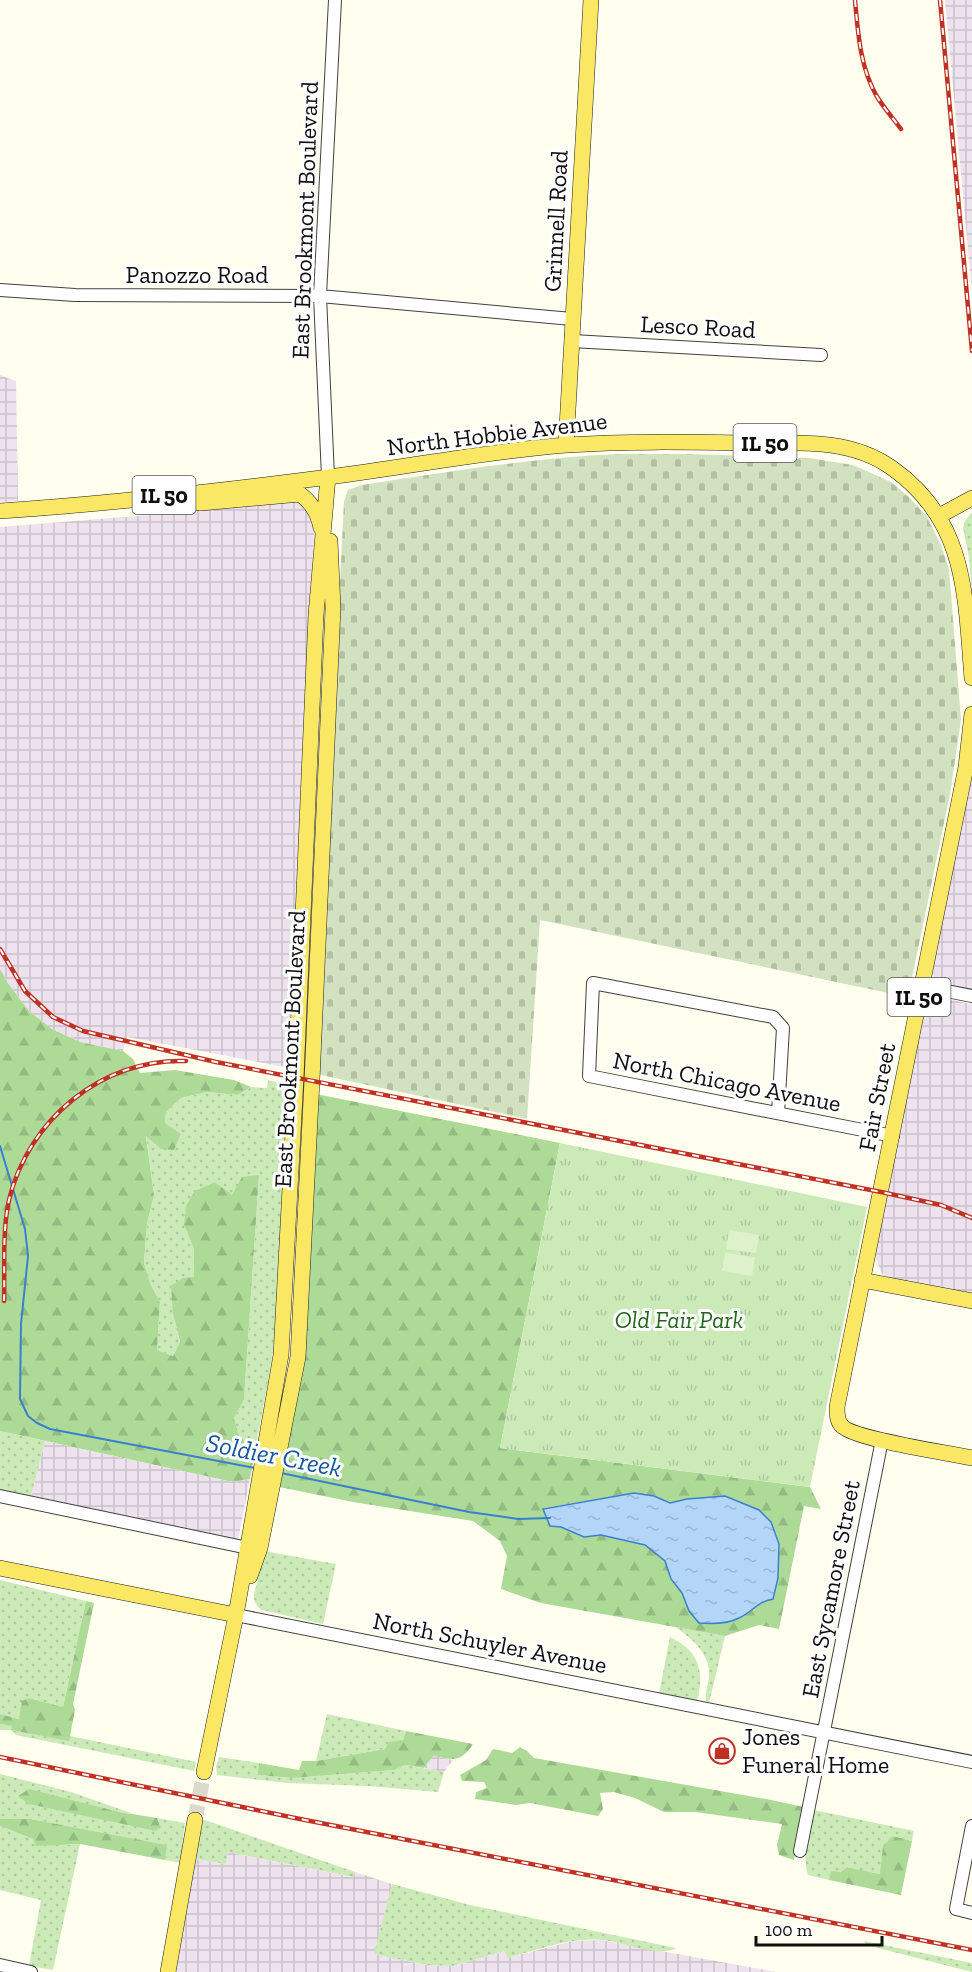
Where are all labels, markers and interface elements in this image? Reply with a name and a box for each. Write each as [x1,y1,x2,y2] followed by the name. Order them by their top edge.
[285,81,324,359] street label: East Brookmont Boulevard
[537,149,574,293] street label: Grinnell Road
[126,260,268,289] street label: Panozzo Road
[640,309,756,344] street label: Lesco Road
[385,406,609,461] street label: North Hobbie Avenue
[734,424,796,462] road number: IL 50
[132,476,195,514] road number: IL 50
[268,909,311,1189] street label: East Brookmont Boulevard
[888,978,950,1016] road number: IL 50
[852,1040,901,1154] street label: Fair Street
[611,1045,844,1118] street label: North Chicago Avenue
[615,1305,744,1334] park label: Old Fair Park
[203,1426,345,1484] water label: Soldier Creek
[795,1478,866,1700] street label: East Sycamore Street
[371,1606,610,1679] street label: North Schuyler Avenue
[742,1722,889,1779] place label: Jones Funeral Home
[707,1736,737,1766] shop icon: Jones Funeral Home
[756,1909,882,1947] scale bar
[765,1919,813,1941] text: 100 m

